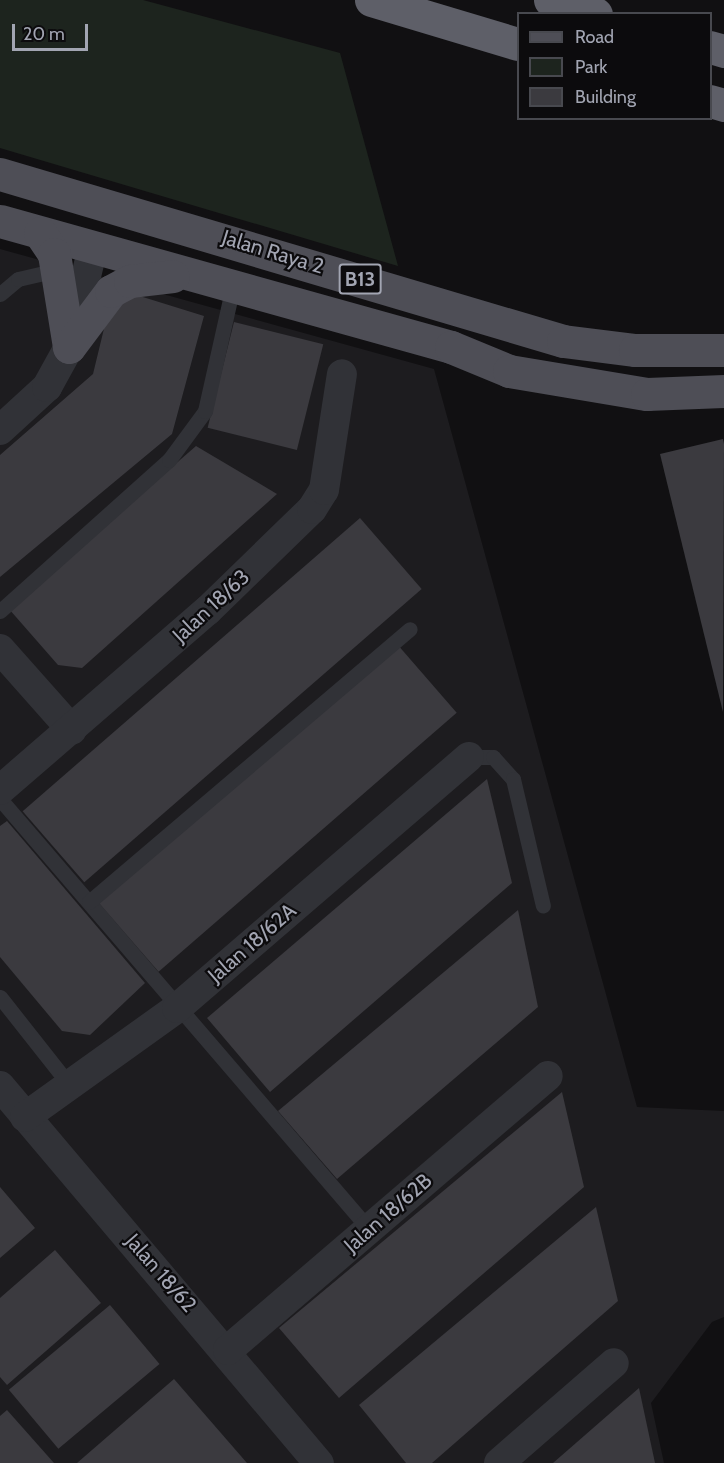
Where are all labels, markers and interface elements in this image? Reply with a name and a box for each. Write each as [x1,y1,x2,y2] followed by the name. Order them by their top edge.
[15,12,92,50] scale bar
[517,12,712,120] legend
[23,23,65,45] text: 20 m
[575,26,614,48] text: Road
[575,56,607,78] text: Park
[575,86,636,108] text: Building
[219,225,327,279] street label: Jalan Raya 2
[338,262,382,296] road number: B13
[167,564,255,648] street label: Jalan 18/63
[203,898,301,988] street label: Jalan 18/62A
[339,1168,437,1258] street label: Jalan 18/62B
[120,1229,202,1317] street label: Jalan 18/62

